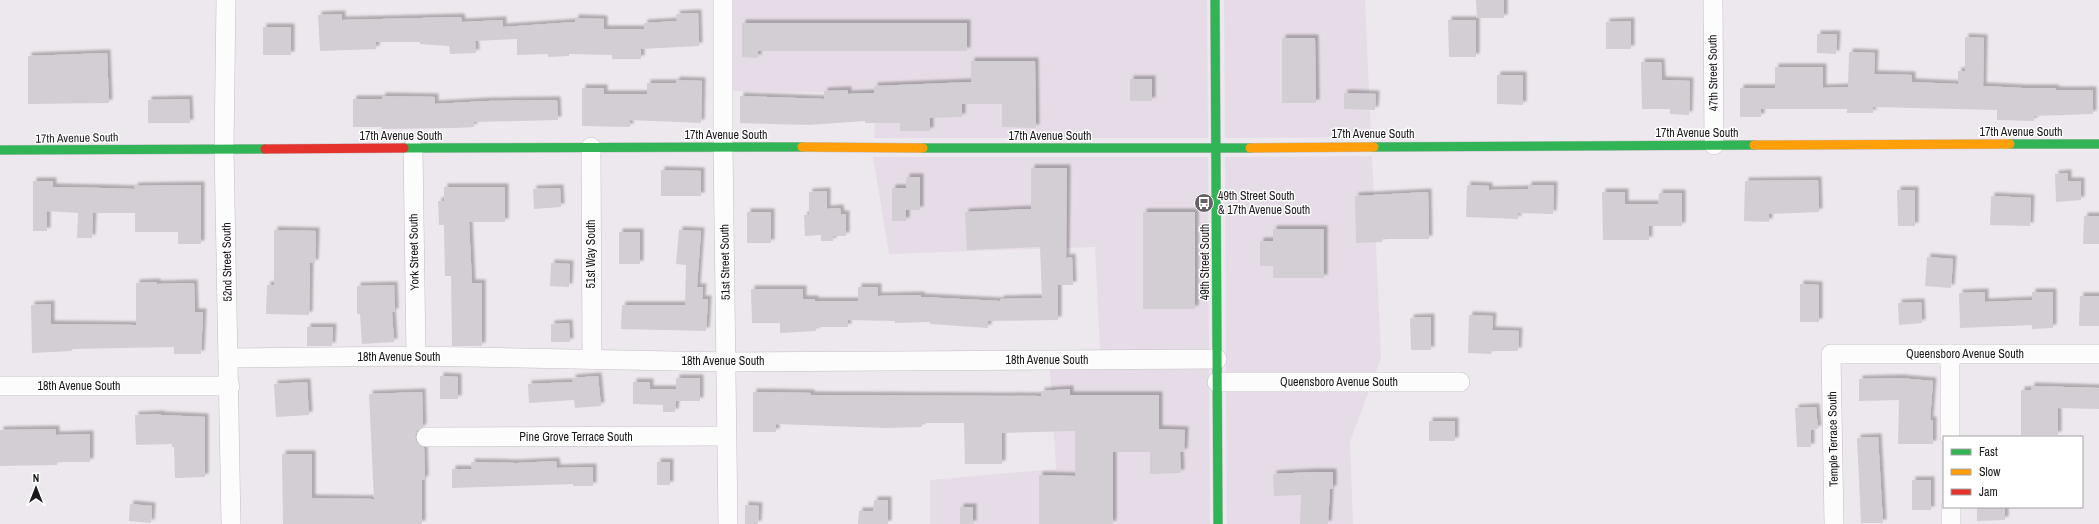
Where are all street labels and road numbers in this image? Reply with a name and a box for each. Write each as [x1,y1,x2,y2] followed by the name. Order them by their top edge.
[1704,35,1722,111] street label: 47th Street South
[1979,124,2063,140] street label: 17th Avenue South
[1655,125,1739,141] street label: 17th Avenue South
[1331,126,1415,142] street label: 17th Avenue South
[684,127,768,143] street label: 17th Avenue South
[359,128,443,144] street label: 17th Avenue South
[1008,128,1092,144] street label: 17th Avenue South
[35,129,119,147] street label: 17th Avenue South
[405,213,423,291] street label: York Street South
[583,219,599,289] street label: 51st Way South
[218,222,236,302] street label: 52nd Street South
[716,224,734,300] street label: 51st Street South
[1197,224,1213,300] street label: 49th Street South
[1906,346,2024,362] street label: Queensboro Avenue South
[357,349,441,365] street label: 18th Avenue South
[1005,352,1089,368] street label: 18th Avenue South
[681,353,765,369] street label: 18th Avenue South
[1280,374,1398,390] street label: Queensboro Avenue South
[37,378,121,394] street label: 18th Avenue South
[1824,391,1842,487] street label: Temple Terrace South
[519,429,633,445] street label: Pine Grove Terrace South

